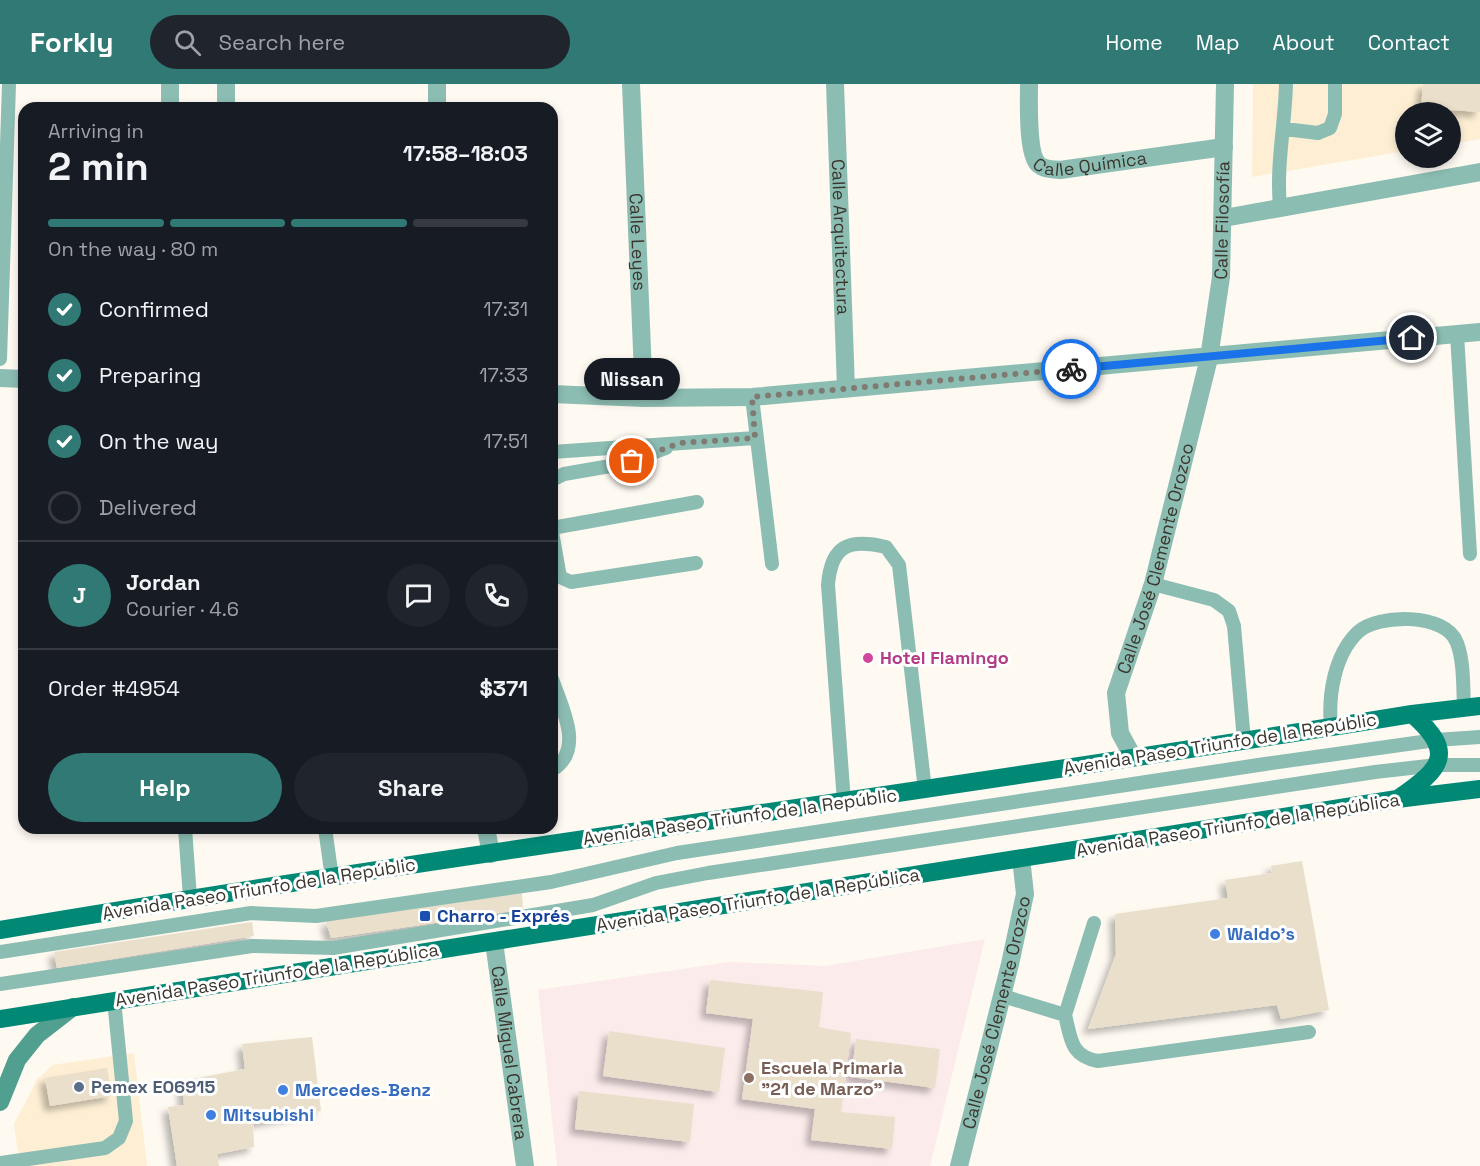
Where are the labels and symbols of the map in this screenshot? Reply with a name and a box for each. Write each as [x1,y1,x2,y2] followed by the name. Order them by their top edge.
[1028,146,1148,181] street label: Calle Química
[827,159,855,315] street label: Calle Arquitectura
[1209,161,1234,280] street label: Calle Filosofía
[625,193,652,291] street label: Calle Leyes
[1386,312,1437,363] pin
[1041,339,1101,399] courier
[584,359,680,401] callout: Nissan
[606,435,657,486] pin
[1111,440,1199,677] street label: Calle José Clemente Orozco
[880,646,1009,669] place label: Hotel Flamingo
[861,651,875,665] marker: Hotel Flamingo
[1062,707,1378,780] street label: Avenida Paseo Triunfo de la Repúblic
[581,783,898,850] street label: Avenida Paseo Triunfo de la Repúblic
[1075,788,1401,861] street label: Avenida Paseo Triunfo de la República
[101,852,417,925] street label: Avenida Paseo Triunfo de la Repúblic
[595,863,921,936] street label: Avenida Paseo Triunfo de la República
[957,894,1035,1132] street label: Calle José Clemente Orozco
[437,904,570,927] place label: Charro - Exprés
[418,909,432,923] marker: Charro - Exprés
[1227,922,1295,945] place label: Waldo's
[1208,927,1222,941] marker: Waldo's
[114,938,440,1011] street label: Avenida Paseo Triunfo de la República
[486,964,533,1142] street label: Calle Miguel Cabrera
[761,1056,904,1100] place label: Escuela Primaria "21 de Marzo"
[742,1071,756,1085] marker: Escuela Primaria "21 de Marzo"
[91,1075,215,1098] place label: Pemex E06915
[295,1078,431,1101] place label: Mercedes-Benz
[72,1080,86,1094] marker: Pemex E06915
[276,1083,290,1097] marker: Mercedes-Benz
[223,1103,314,1126] place label: Mitsubishi
[204,1108,218,1122] marker: Mitsubishi

